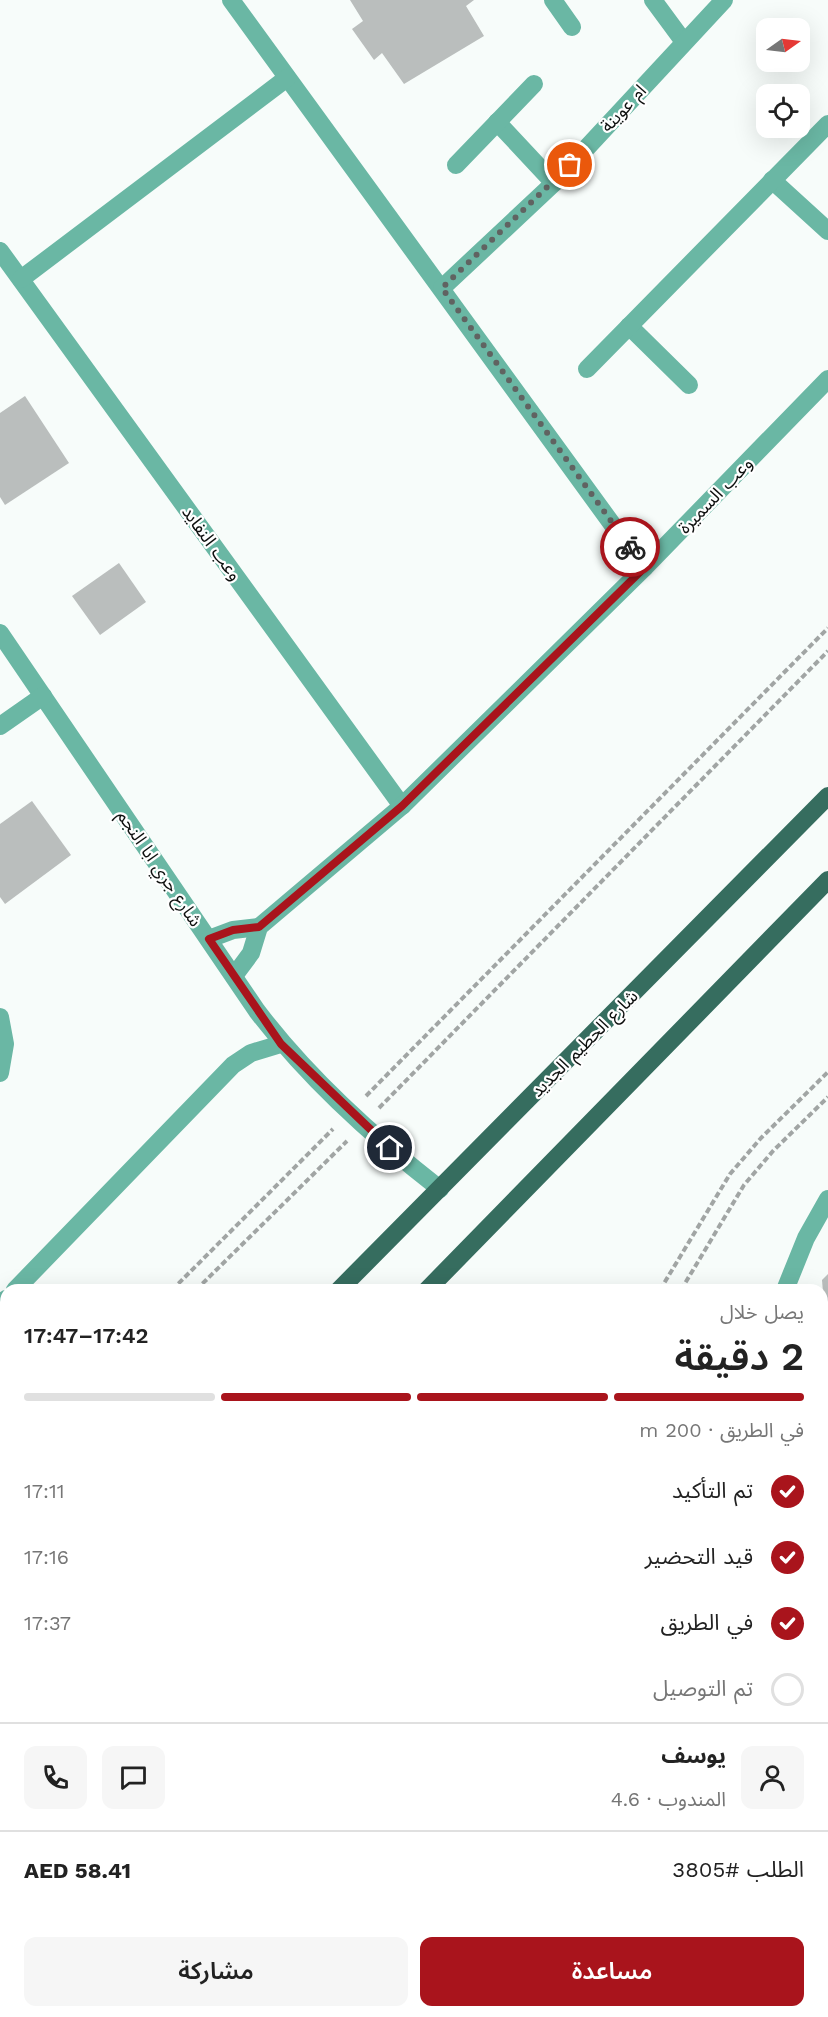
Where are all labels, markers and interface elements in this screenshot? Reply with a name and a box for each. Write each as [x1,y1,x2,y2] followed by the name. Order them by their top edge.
[756,18,810,72] north arrow
[756,18,810,138] map controls
[596,80,653,139] street label: ام عوينة
[756,84,810,138] button: locate
[544,139,595,190] pin
[553,148,586,181] icon: bag
[673,452,757,538] street label: وعب السميرة
[178,502,246,584] street label: وعب النفايد
[600,517,660,577] courier
[614,531,647,564] icon: bike
[110,806,207,932] street label: شارع جري ابا النجم
[526,985,645,1104] street label: شارع الحطيم الجديد
[364,1122,415,1173] pin
[373,1131,406,1164] icon: home
[720,1300,804,1324] text: يصل خلال
[24,1323,149,1348] text: 17:42–17:47
[674,1334,804,1379] text: 2 دقيقة
[639,1418,804,1442] text: في الطريق · 200 m
[771,1475,804,1508] icon: check
[672,1478,753,1503] text: تم التأكيد
[24,1479,65,1503] text: 17:11
[771,1541,804,1574] icon: check
[645,1544,753,1569] text: قيد التحضير
[24,1545,69,1569] text: 17:16
[771,1607,804,1640] icon: check
[660,1610,753,1635] text: في الطريق
[24,1611,71,1635] text: 17:37
[653,1676,753,1701] text: تم التوصيل
[661,1743,726,1768] text: يوسف
[24,1746,87,1809] button: phone
[102,1746,165,1809] button: chat
[741,1746,804,1809] button: person
[611,1787,726,1811] text: المندوب · 4.6
[672,1857,804,1882] text: الطلب #3805
[24,1858,131,1883] text: AED 58.41
[24,1937,408,2006] button: مشاركة
[420,1937,804,2006] button: مساعدة

